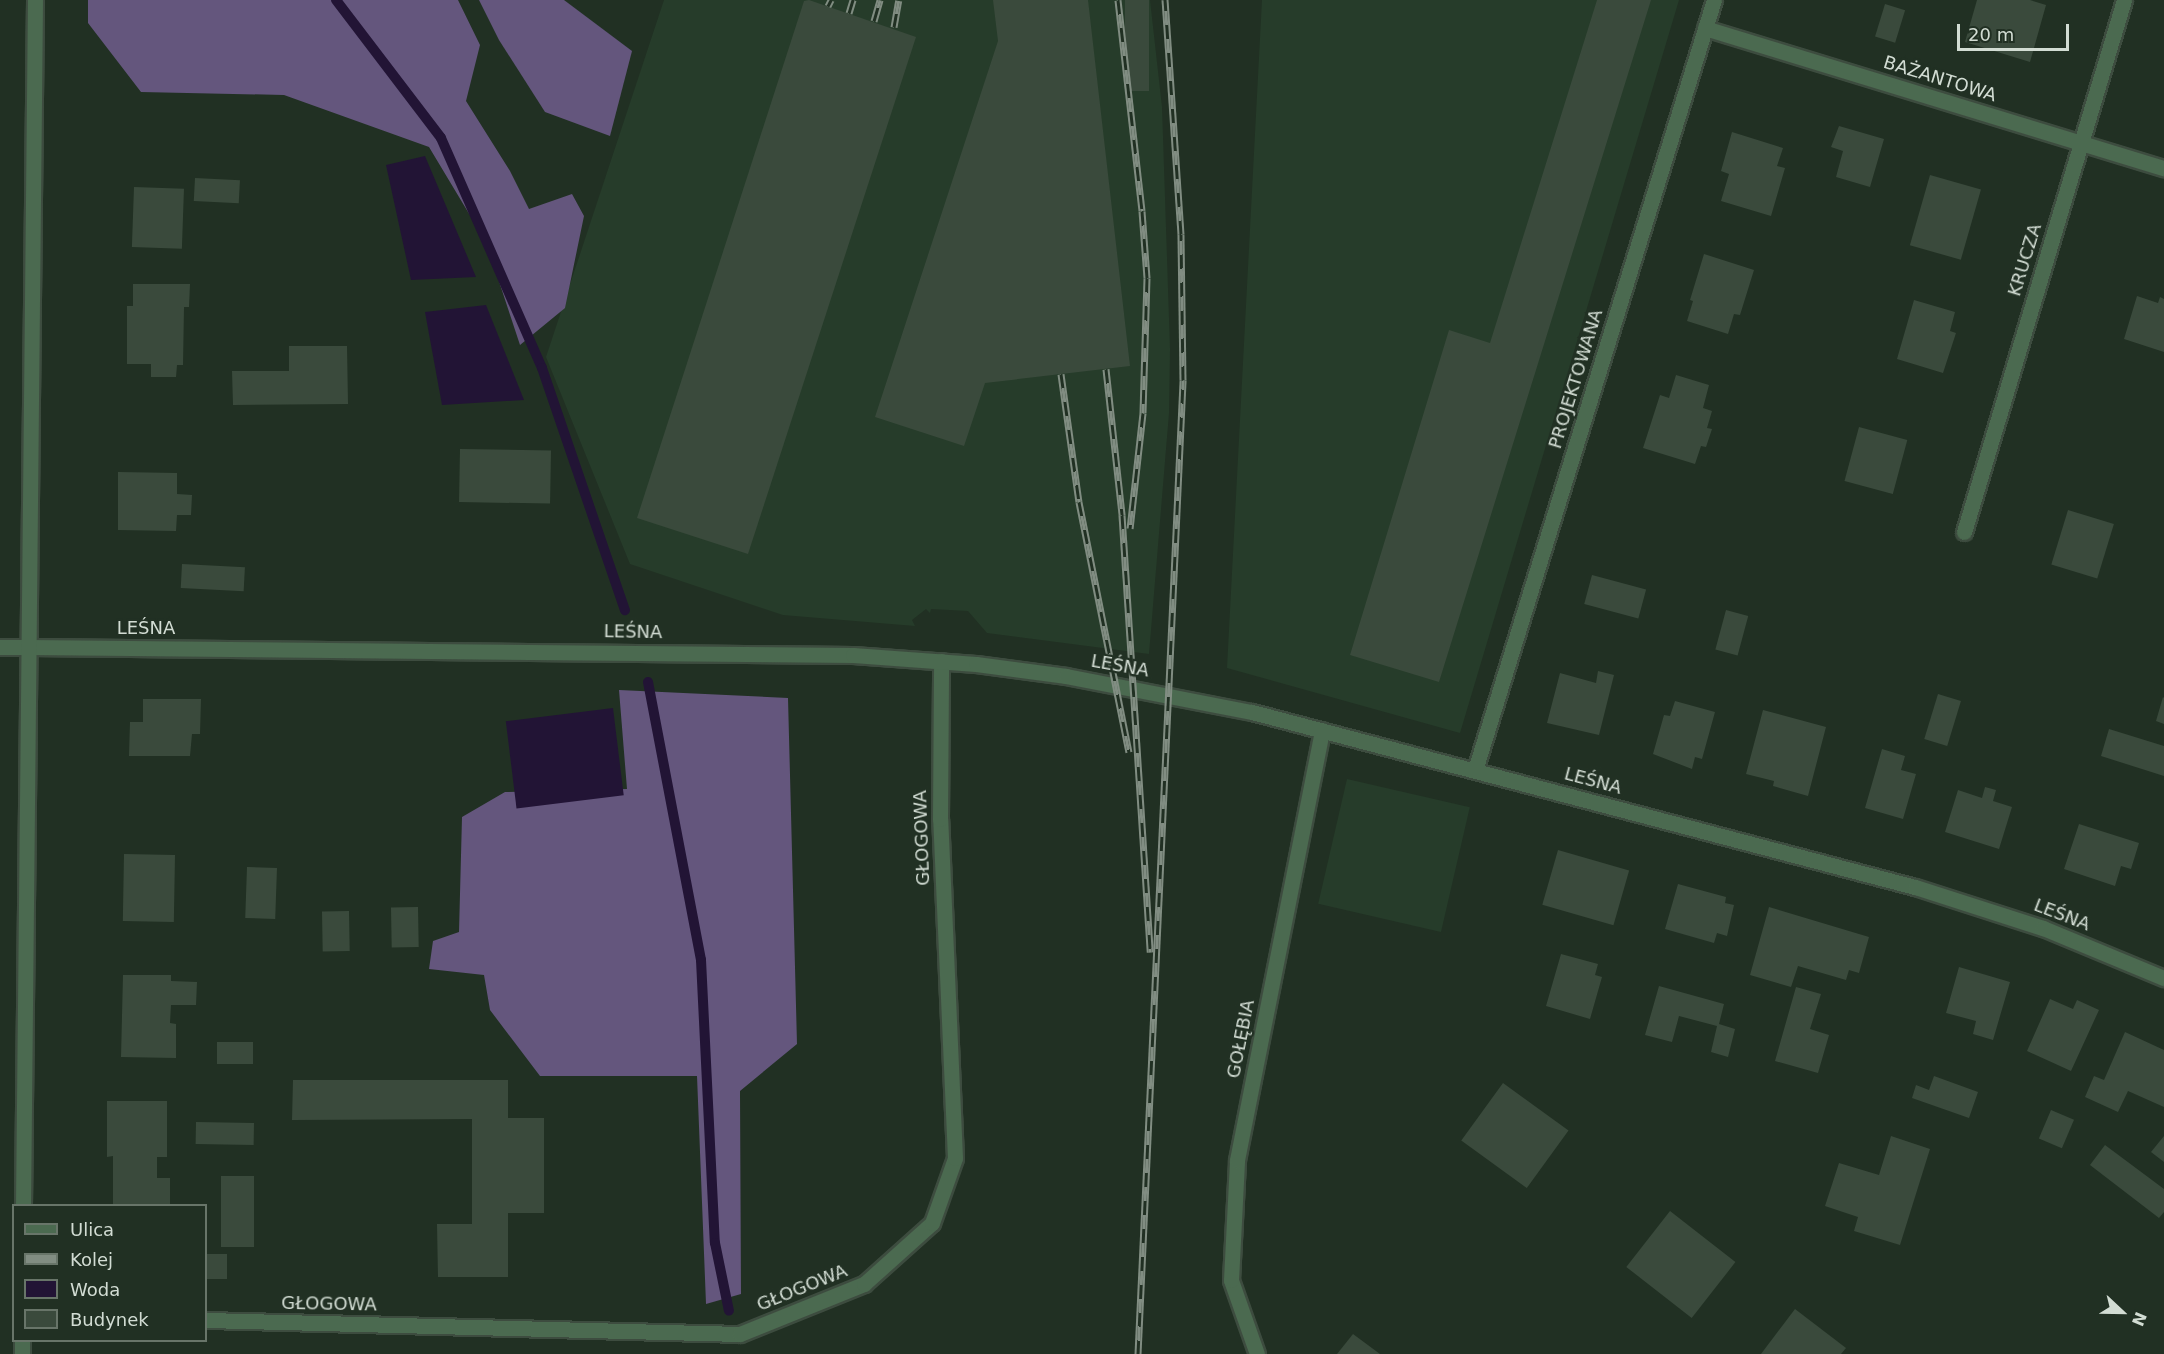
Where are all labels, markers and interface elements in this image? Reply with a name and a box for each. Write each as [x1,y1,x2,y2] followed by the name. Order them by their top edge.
[1960,12,2072,50] scale bar
[1968,24,2014,45] text: 20 m
[1881,52,1999,106] street label: BAŻANTOWA
[2004,221,2046,299] street label: KRUCZA
[1545,307,1607,451] street label: PROJEKTOWANA
[117,617,175,639] street label: LEŚNA
[604,621,662,643] street label: LEŚNA
[1089,650,1151,682] street label: LEŚNA
[1562,763,1624,799] street label: LEŚNA
[910,790,934,886] street label: GŁOGOWA
[2031,894,2093,936] street label: LEŚNA
[1223,998,1259,1080] street label: GOŁĘBIA
[12,1204,207,1342] legend
[70,1219,114,1240] text: Ulica
[70,1249,113,1270] text: Kolej
[754,1260,850,1316] street label: GŁOGOWA
[70,1279,120,1300] text: Woda
[2092,1282,2152,1342] north arrow
[281,1292,377,1316] street label: GŁOGOWA
[70,1309,149,1330] text: Budynek
[2128,1309,2150,1329] text: N

